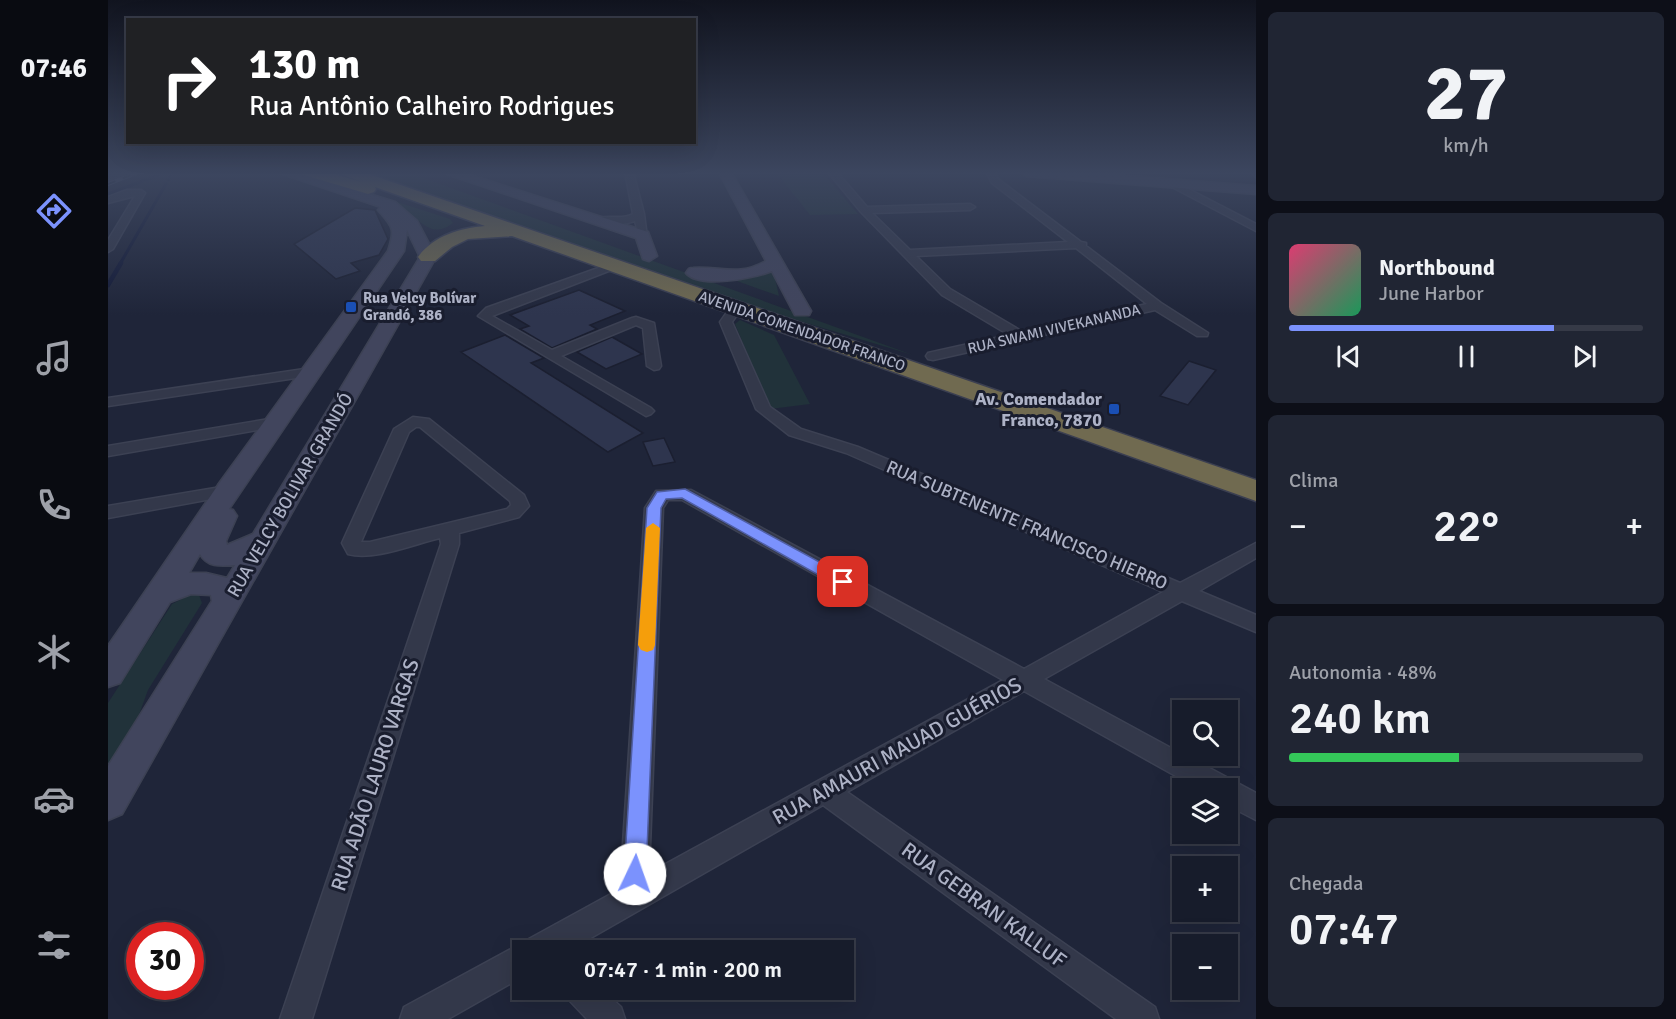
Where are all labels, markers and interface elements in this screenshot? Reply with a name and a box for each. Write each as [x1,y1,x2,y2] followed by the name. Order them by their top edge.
[249,39,360,90] text: 130 m
[150,42,228,120] icon: right
[1424,46,1508,142] text: 27
[21,52,87,85] text: 07:46
[249,90,614,123] text: Rua Antônio Calheiro Rodrigues
[1443,133,1489,158] text: km/h
[33,190,75,232] icon: directions
[1379,254,1495,281] text: Northbound
[1379,281,1484,306] text: June Harbor
[696,287,908,375] street label: AVENIDA COMENDADOR FRANCO
[363,289,476,324] place label: Rua Velcy Bolívar Grandó, 386
[344,300,358,314] marker: Rua Velcy Bolívar Grandó, 386
[966,300,1142,358] street label: RUA SWAMI VIVEKANANDA
[33,337,75,379] icon: music
[1332,340,1365,373] icon: previous
[1450,340,1483,373] icon: pause
[1568,340,1601,373] icon: next
[975,388,1103,431] place label: Av. Comendador Franco, 7870
[222,389,358,601] street label: RUA VELCY BOLIVAR GRANDÓ
[1107,402,1121,416] marker: Av. Comendador Franco, 7870
[883,456,1171,594] street label: RUA SUBTENENTE FRANCISCO HIERRO
[1289,468,1338,493] text: Clima
[33,484,75,526] icon: phone
[1433,499,1499,554] text: 22°
[1289,506,1307,547] text: −
[1625,506,1643,547] text: +
[817,556,868,607] pin
[826,565,859,598] icon: arrive
[33,631,75,673] icon: climate
[325,656,425,894] street label: RUA ADÃO LAURO VARGAS
[1289,660,1437,685] text: Autonomia · 48%
[768,672,1026,830] street label: RUA AMAURI MAUAD GUÉRIOS
[1289,691,1431,746] text: 240 km
[1172,700,1238,1000] map controls
[1172,700,1238,766] button: search
[33,778,75,820] icon: car
[1172,778,1238,844] button: layers
[897,836,1072,974] street label: RUA GEBRAN KALLUF
[603,842,667,906] position arrow
[1172,856,1238,922] button: +
[1289,871,1363,896] text: Chegada
[1289,902,1399,957] text: 07:47
[126,922,204,1000] speed limit sign: 30
[33,924,75,966] icon: filters
[1172,934,1238,1000] button: −
[584,956,782,983] text: 07:47 · 1 min · 200 m

